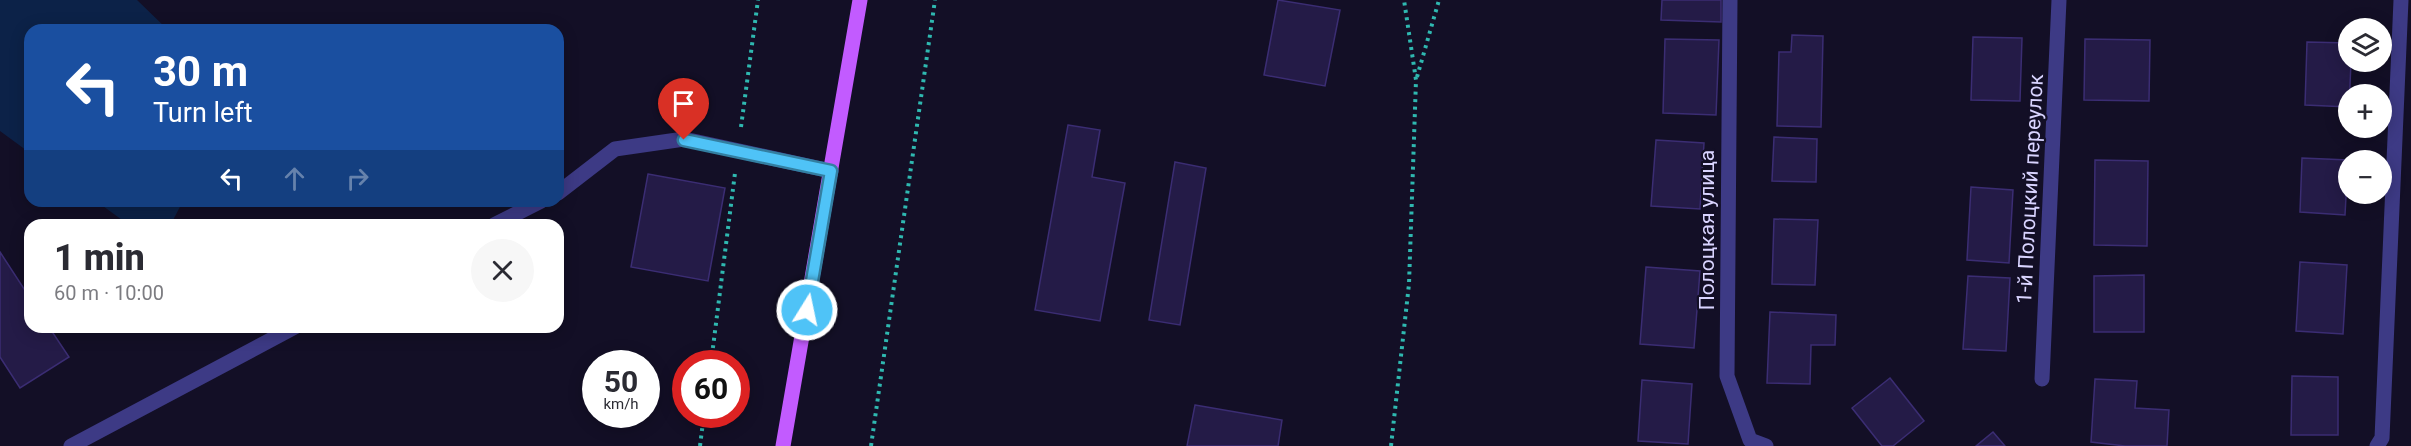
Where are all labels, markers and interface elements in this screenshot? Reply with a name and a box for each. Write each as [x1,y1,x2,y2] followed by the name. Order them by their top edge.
[2338,18,2392,204] map controls
[2338,18,2392,72] button: layers
[153,47,248,96] text: 30 m
[54,48,132,126] icon: left
[2012,73,2048,305] street label: 1-й Полоцкий переулок
[658,78,709,140] pin
[2338,84,2392,138] button: +
[667,87,700,120] icon: arrive
[153,97,253,129] text: Turn left
[1695,150,1719,310] street label: Полоцкая улица
[2338,150,2392,204] button: −
[215,162,248,195] icon: left
[278,162,311,195] icon: ahead
[341,162,374,195] icon: right
[54,237,145,279] text: 1 min
[471,239,534,302] button: close
[775,278,839,342] position arrow
[54,281,164,305] text: 60 m · 10:00
[672,350,750,428] speed limit sign: 60
[604,364,638,399] text: 50
[603,395,639,413] text: km/h

